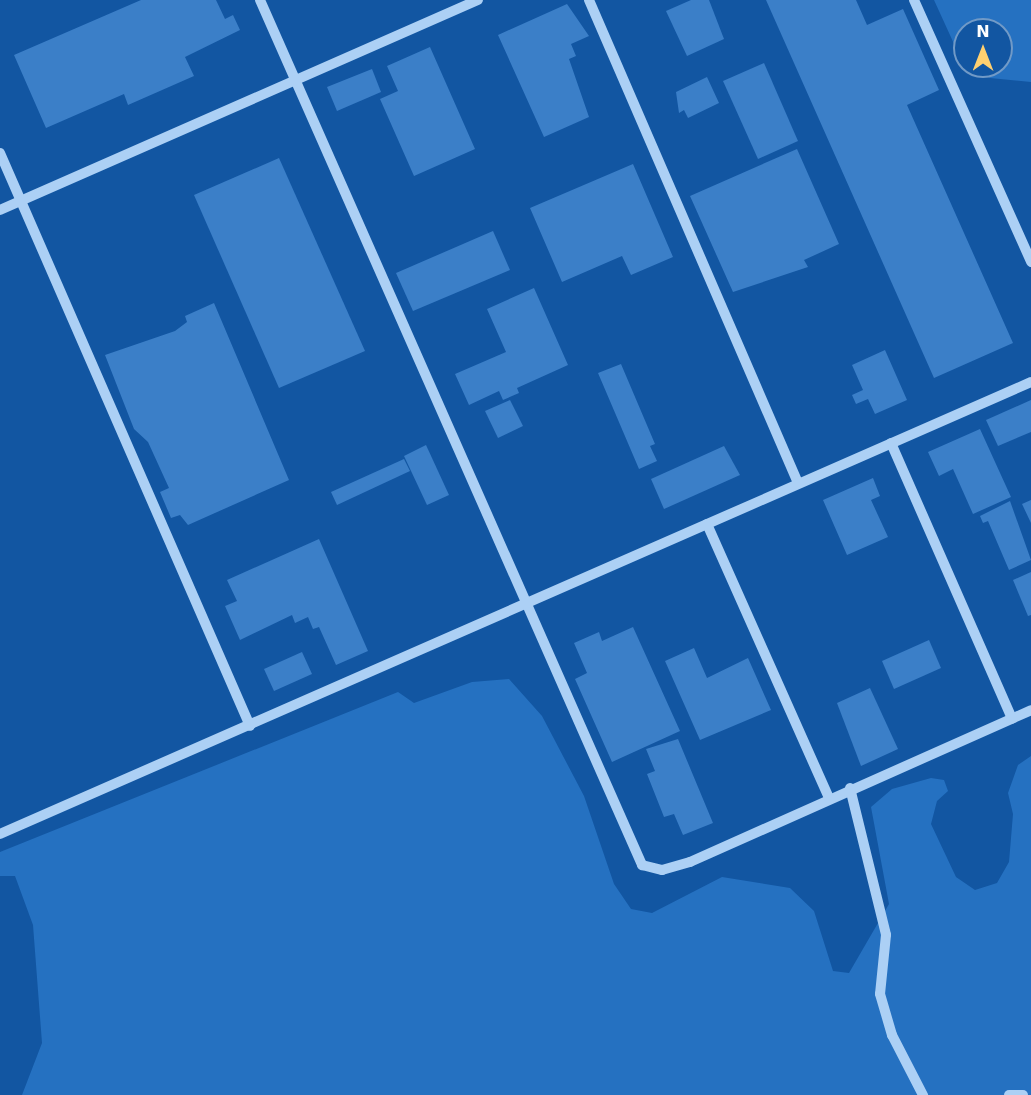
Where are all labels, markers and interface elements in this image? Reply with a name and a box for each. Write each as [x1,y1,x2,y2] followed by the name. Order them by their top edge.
[953,18,1013,78] north arrow
[976,22,990,41] text: N

